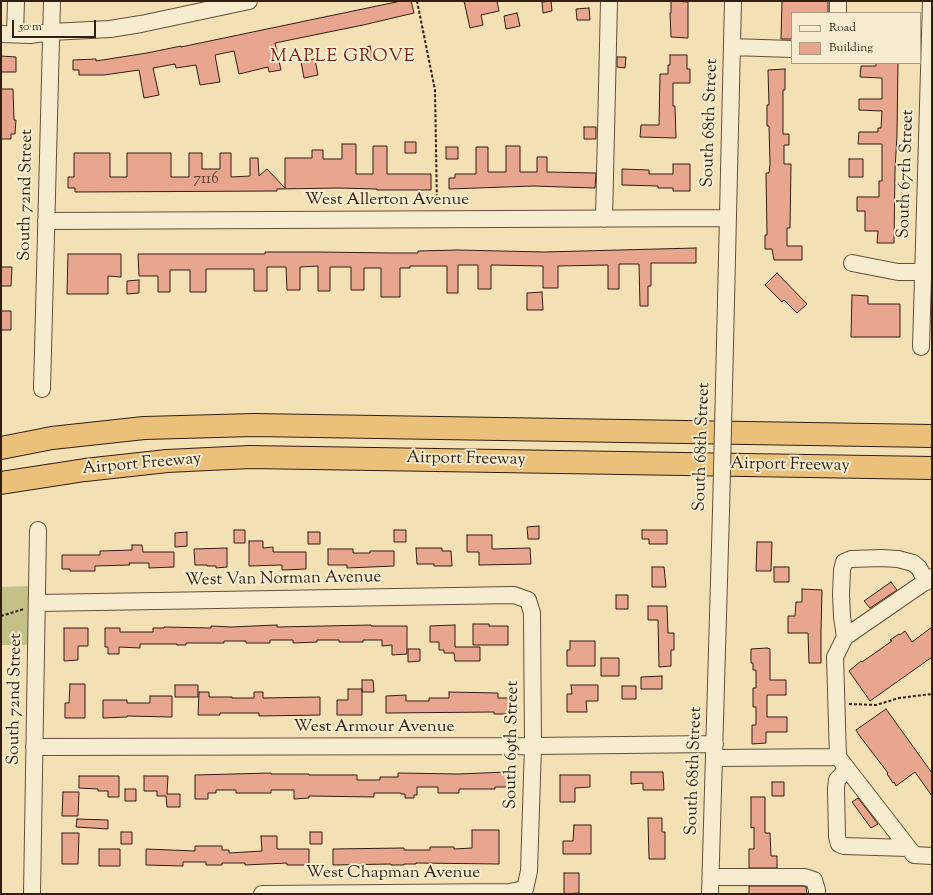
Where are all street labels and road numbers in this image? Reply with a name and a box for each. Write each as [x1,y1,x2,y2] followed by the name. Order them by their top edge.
[699,58,723,188] street label: South 68th Street
[895,109,919,239] street label: South 67th Street
[16,129,38,261] street label: South 72nd Street
[305,191,469,211] street label: West Allerton Avenue
[691,382,715,512] street label: South 68th Street
[406,449,526,471] street label: Airport Freeway
[82,450,202,480] street label: Airport Freeway
[730,455,850,477] street label: Airport Freeway
[184,568,382,592] street label: West Van Norman Avenue
[5,633,27,765] street label: South 72nd Street
[502,681,524,809] street label: South 69th Street
[683,706,707,836] street label: South 68th Street
[294,718,454,738] street label: West Armour Avenue
[306,864,480,884] street label: West Chapman Avenue

